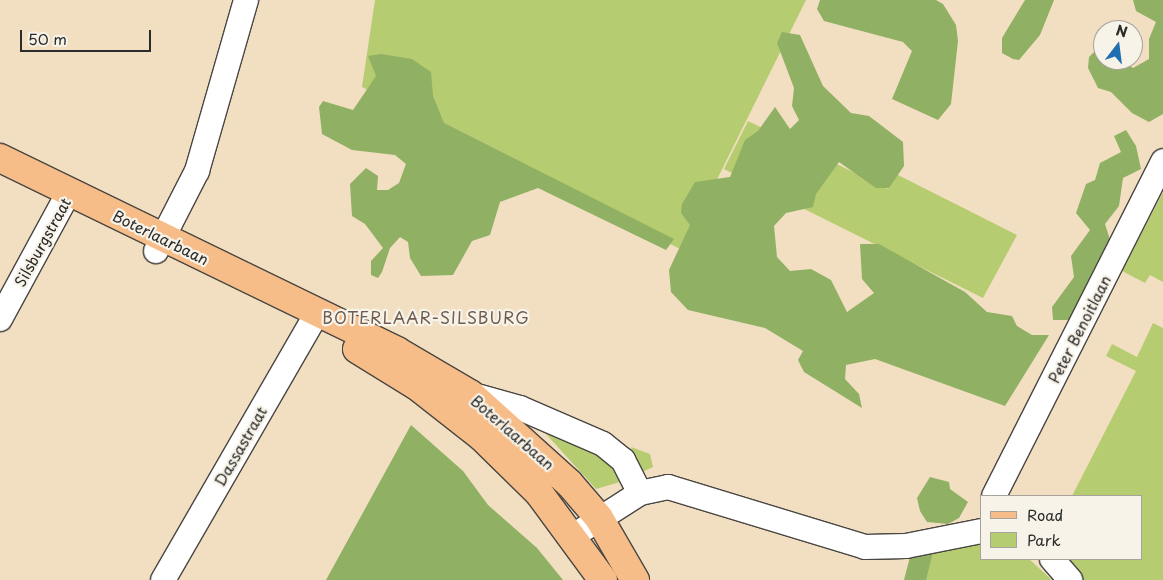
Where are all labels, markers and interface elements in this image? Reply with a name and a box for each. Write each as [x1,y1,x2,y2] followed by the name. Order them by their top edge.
[1114,19,1130,43] text: N
[22,20,154,52] scale bar
[1093,20,1143,70] north arrow
[28,27,67,50] text: 50 m
[10,194,74,290] street label: Silsburgstraat
[110,206,212,268] street label: Boterlaarbaan
[1044,272,1114,386] street label: Peter Benoitlaan
[320,307,532,327] district label: BOTERLAAR-SILSBURG
[468,391,558,473] street label: Boterlaarbaan
[210,403,270,489] street label: Dassastraat
[980,495,1143,560] legend
[1027,503,1063,526] text: Road
[1027,528,1061,551] text: Park

